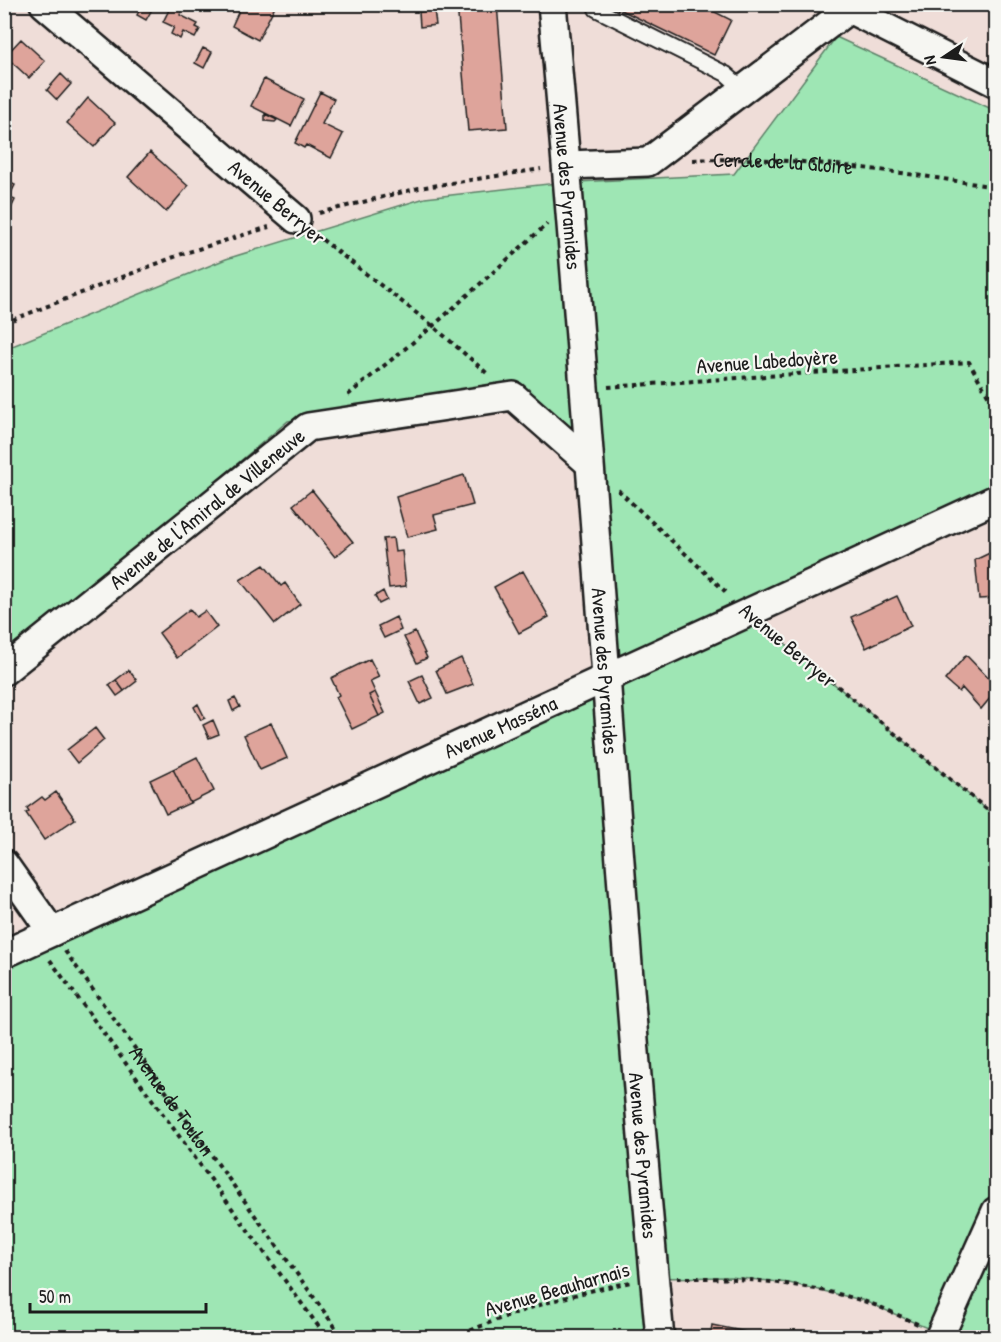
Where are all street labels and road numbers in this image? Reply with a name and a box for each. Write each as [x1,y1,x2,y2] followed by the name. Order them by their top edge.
[546,102,589,270] street label: Avenue des Pyramides
[713,145,854,181] street label: Cercle de la Gloire
[222,153,332,251] street label: Avenue Berryer
[695,342,839,380] street label: Avenue Labedoyère
[103,421,311,596] street label: Avenue de l'Amiral de Villeneuve
[585,587,626,755] street label: Avenue des Pyramides
[733,596,843,694] street label: Avenue Berryer
[439,688,561,765] street label: Avenue Masséna
[123,1039,222,1162] street label: Avenue de Toulon
[622,1071,665,1240] street label: Avenue des Pyramides
[481,1254,633,1324] street label: Avenue Beauharnais

